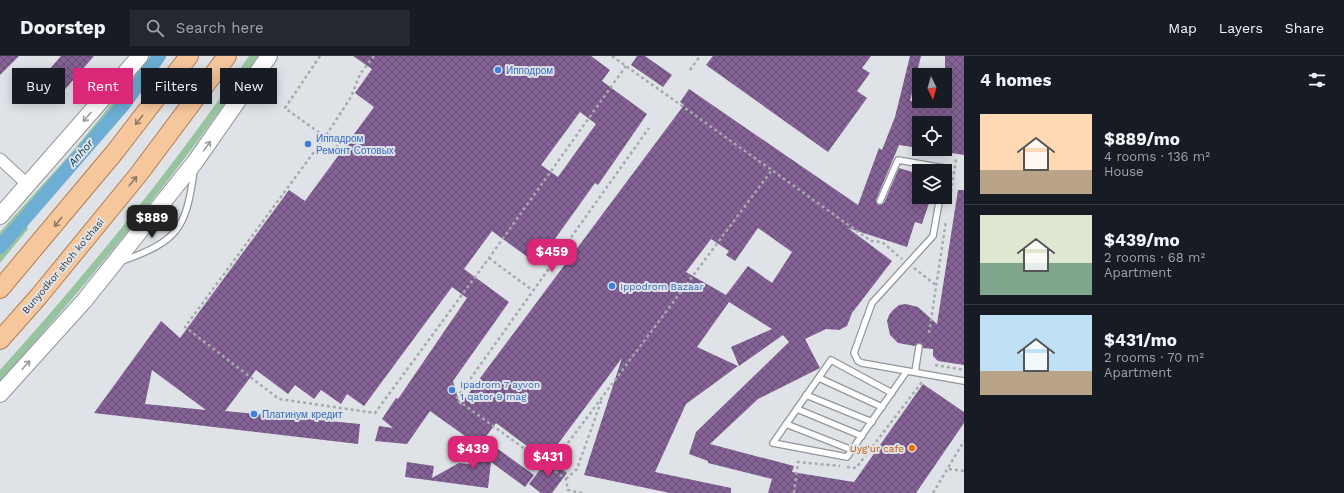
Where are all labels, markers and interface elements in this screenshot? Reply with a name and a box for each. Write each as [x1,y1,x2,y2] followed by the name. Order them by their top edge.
[130,10,410,46] search box
[20,16,106,39] text: Doorstep
[144,17,166,39] icon: search
[176,19,264,37] text: Search here
[1168,20,1197,36] text: Map
[1219,20,1263,36] text: Layers
[1285,20,1324,36] text: Share
[493,65,503,75] marker: Ипподром
[506,65,553,76] place label: Ипподром
[12,68,65,104] chip: Buy
[73,68,133,104] chip: Rent
[141,68,212,104] chip: Filters
[220,68,277,104] chip: New
[912,68,952,108] north arrow
[912,68,952,204] map controls
[1306,69,1328,91] icon: filters
[980,70,1051,90] text: 4 homes
[82,112,91,122] one-way arrow
[135,115,144,126] one-way arrow
[912,116,952,156] button: locate
[1104,129,1180,149] text: $889/mo
[1012,130,1060,178] icon: home
[316,133,394,156] place label: Иппадром Ремонт Сотовых
[65,136,97,170] water label: Anhor
[303,139,313,149] marker: Иппадром Ремонт Сотовых
[203,141,211,152] one-way arrow
[1104,149,1210,164] text: 4 rooms · 136 m²
[912,164,952,204] button: layers
[1104,164,1144,179] text: House
[128,176,137,187] one-way arrow
[128,205,176,239] pin: $889
[136,210,168,225] text: $889
[20,216,106,316] street label: Bunyodkor shoh ko'chasi
[54,216,63,227] one-way arrow
[1104,230,1180,250] text: $439/mo
[1012,231,1060,279] icon: home
[528,239,576,273] pin: $459
[536,244,568,259] text: $459
[1104,250,1205,265] text: 2 rooms · 68 m²
[1104,265,1172,280] text: Apartment
[607,281,617,291] marker: Ippodrom Bazaar
[620,281,704,292] place label: Ippodrom Bazaar
[1104,330,1177,350] text: $431/mo
[1012,331,1060,379] icon: home
[1104,350,1204,365] text: 2 rooms · 70 m²
[21,360,31,370] one-way arrow
[1104,365,1172,380] text: Apartment
[460,379,540,402] place label: Ipadrom 7 ayvon 1 qator 9 mag
[447,385,457,395] marker: Ipadrom 7 ayvon 1 qator 9 mag
[249,409,259,419] marker: Платинум кредит
[262,409,343,420] place label: Платинум кредит
[449,436,497,470] pin: $439
[457,441,489,456] text: $439
[850,443,904,454] place label: Uyg'ur cafe
[907,443,917,453] marker: Uyg'ur cafe
[524,444,572,478] pin: $431
[533,449,563,464] text: $431

